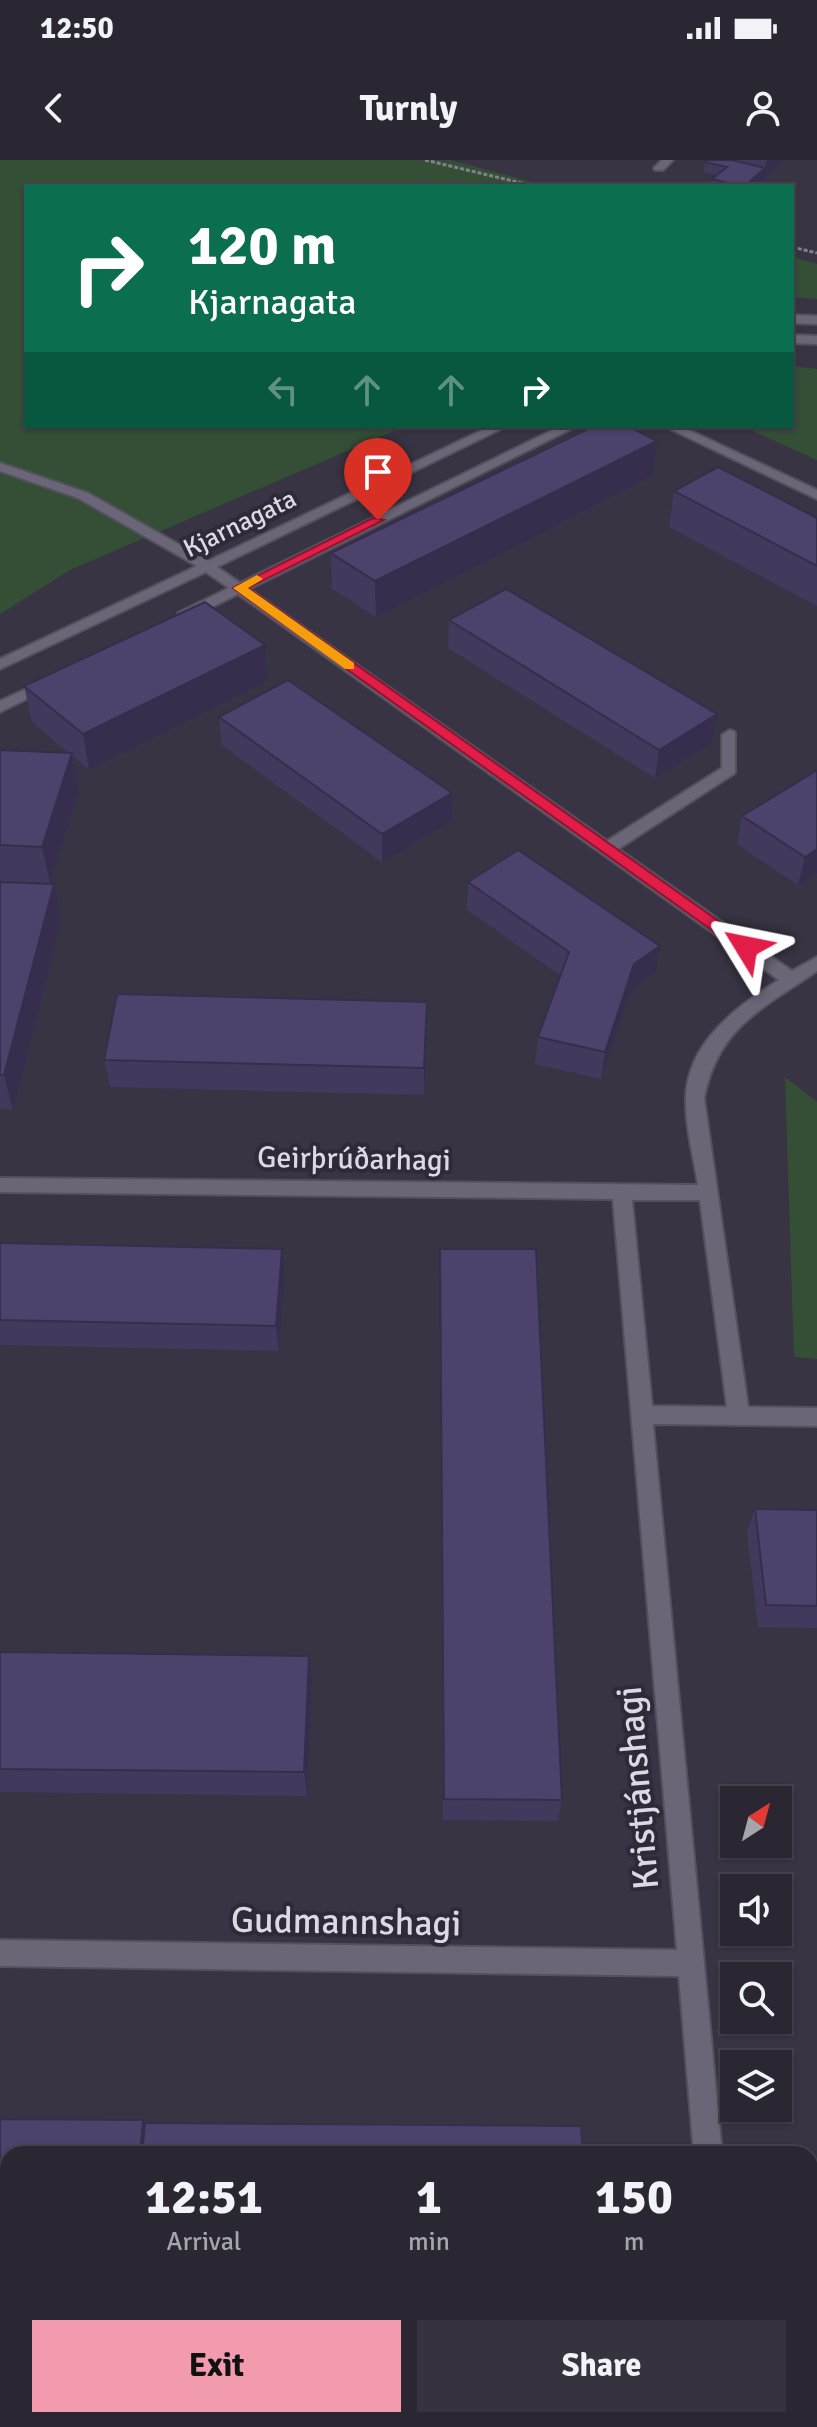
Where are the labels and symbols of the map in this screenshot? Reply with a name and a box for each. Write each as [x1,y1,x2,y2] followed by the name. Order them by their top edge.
[344,438,412,520] pin
[178,483,302,565] street label: Kjarnagata
[704,905,788,989] position arrow
[257,1139,451,1179] street label: Geirþrúðarhagi
[607,1685,669,1891] street label: Kristjánshagi
[720,1786,792,1858] north arrow
[230,1897,462,1947] street label: Gudmannshagi

